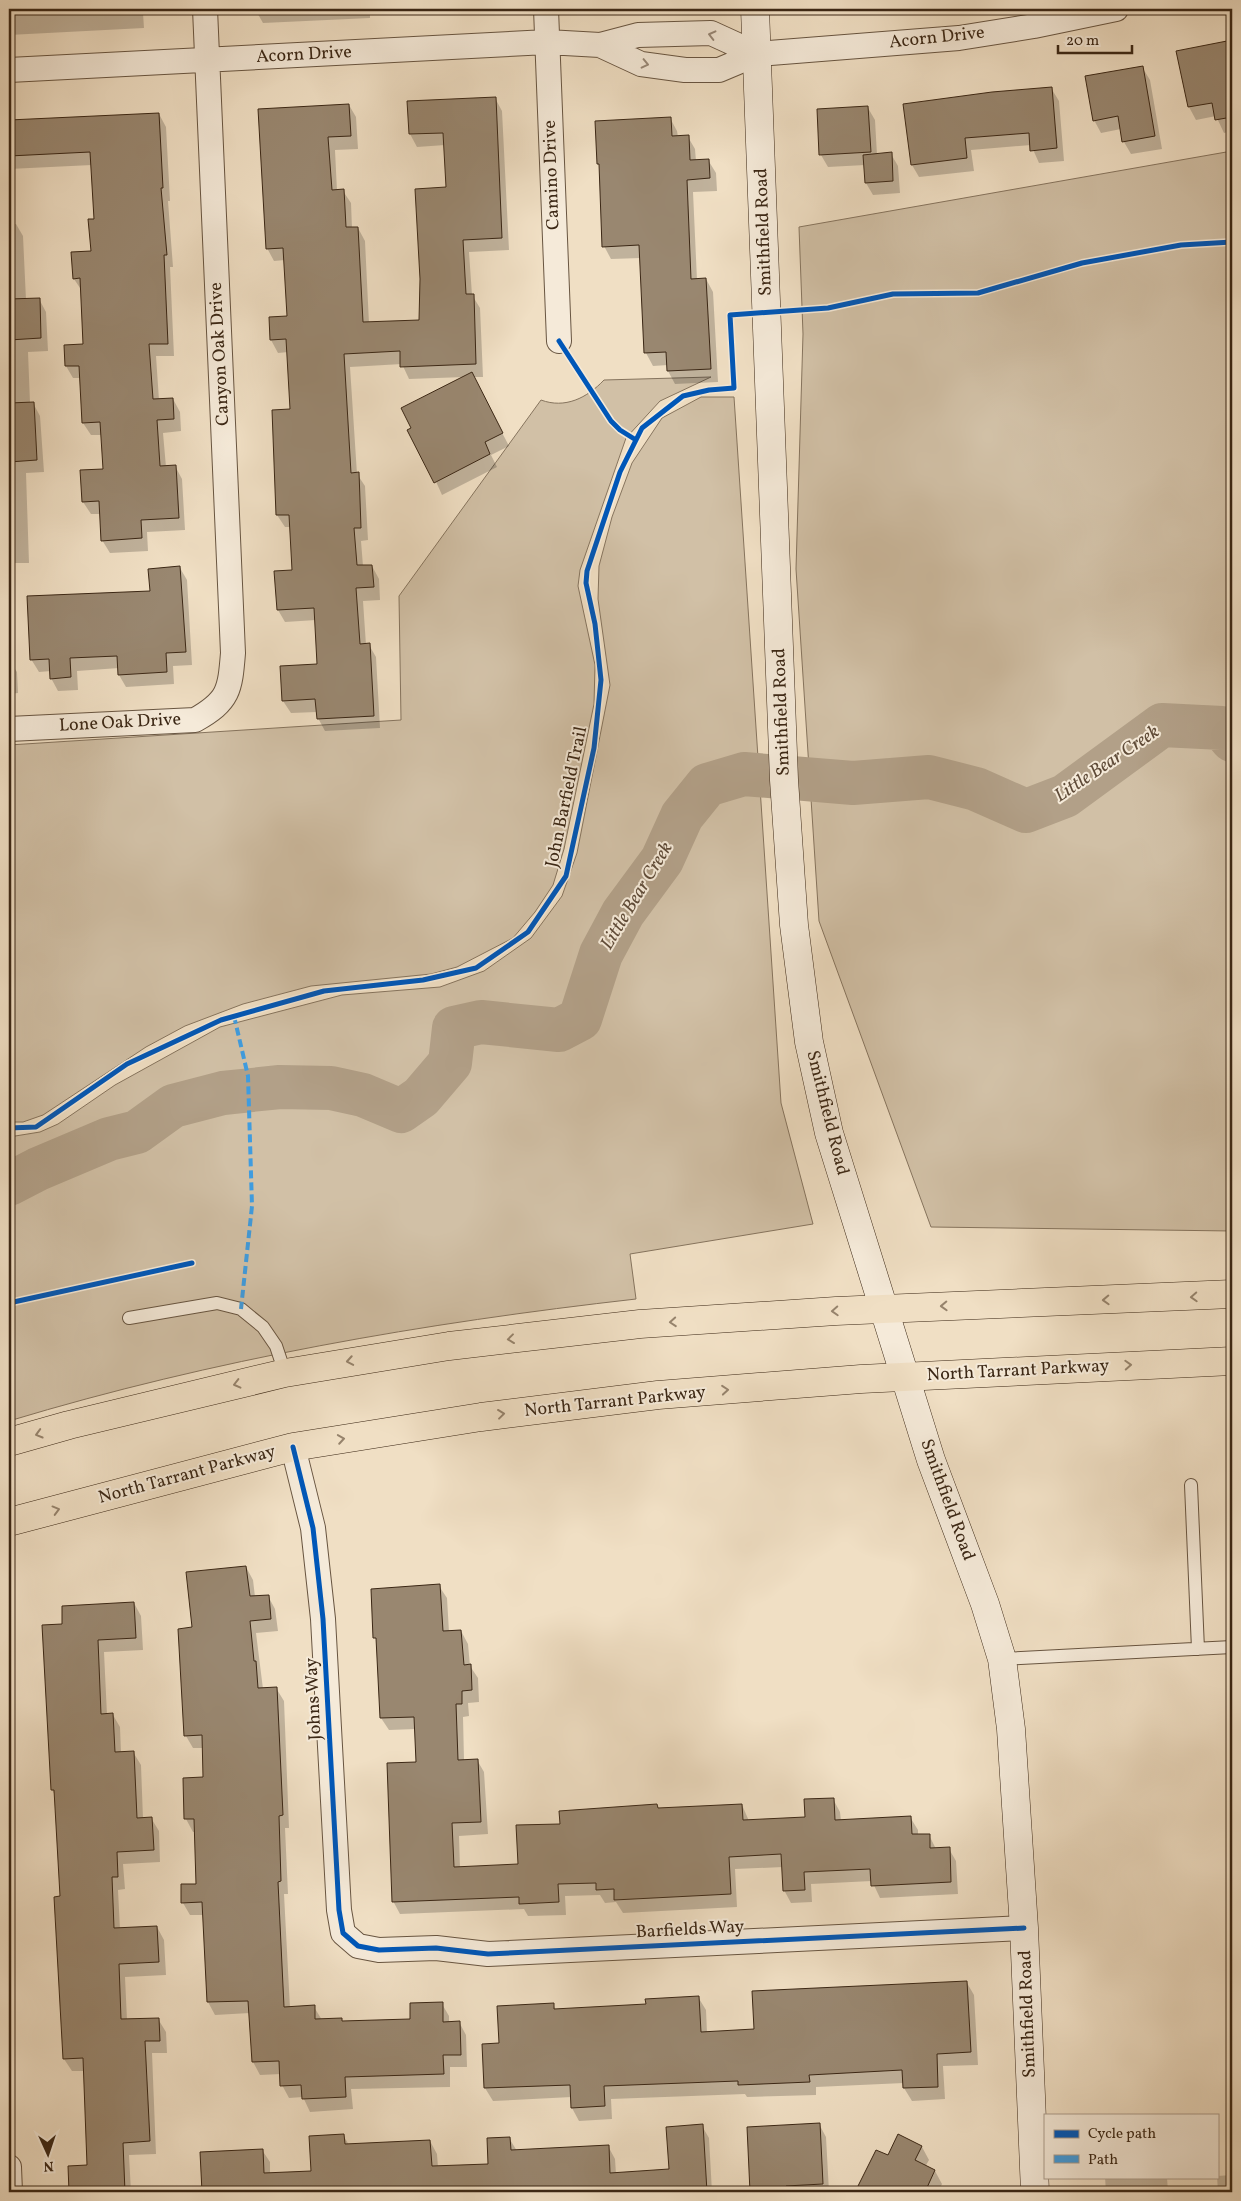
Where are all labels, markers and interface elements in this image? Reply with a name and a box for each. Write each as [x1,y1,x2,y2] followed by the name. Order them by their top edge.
[888,21,986,55] street label: Acorn Drive
[1058,22,1132,54] scale bar
[708,30,717,41] one-way arrow
[1066,31,1099,52] text: 20 m
[256,40,352,70] street label: Acorn Drive
[640,58,649,69] one-way arrow
[538,120,566,230] street label: Camino Drive
[749,168,779,296] street label: Smithfield Road
[204,282,236,426] street label: Canyon Oak Drive
[767,648,797,776] street label: Smithfield Road
[58,707,182,739] street label: Lone Oak Drive
[1049,719,1165,809] water label: Little Bear Creek
[540,724,594,870] street label: John Barfield Trail
[595,837,680,955] water label: Little Bear Creek
[799,1048,855,1178] street label: Smithfield Road
[1189,1291,1197,1302] one-way arrow
[1102,1295,1110,1306] one-way arrow
[940,1301,948,1311] one-way arrow
[831,1305,839,1316] one-way arrow
[669,1316,677,1327] one-way arrow
[507,1333,515,1344] one-way arrow
[926,1354,1110,1388] street label: North Tarrant Parkway
[346,1355,355,1365] one-way arrow
[1124,1360,1132,1371] one-way arrow
[233,1378,242,1389] one-way arrow
[523,1380,707,1424] street label: North Tarrant Parkway
[721,1384,729,1395] one-way arrow
[498,1409,506,1420] one-way arrow
[35,1428,44,1438] one-way arrow
[337,1434,345,1445] one-way arrow
[913,1436,981,1564] street label: Smithfield Road
[96,1439,279,1511] street label: North Tarrant Parkway
[51,1505,59,1515] one-way arrow
[299,1657,329,1741] street label: Johns Way
[635,1915,745,1945] street label: Barfields Way
[1013,1950,1043,2078] street label: Smithfield Road
[1044,2114,1218,2178] legend
[1088,2124,1156,2145] text: Cycle path
[22,2128,72,2178] north arrow
[1088,2150,1118,2171] text: Path
[43,2156,54,2175] text: N

